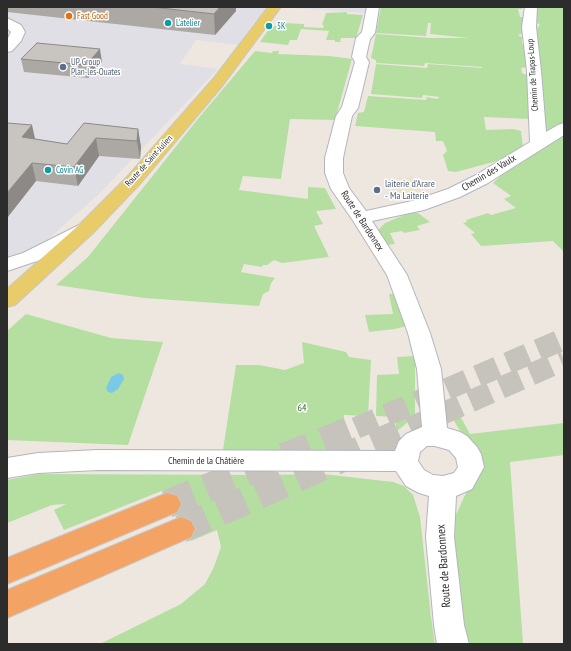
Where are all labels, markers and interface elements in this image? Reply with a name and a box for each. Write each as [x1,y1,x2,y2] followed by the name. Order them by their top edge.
[64,11,74,21] marker: Fast Good
[77,11,108,21] place label: Fast Good
[163,18,173,28] marker: L'atelier
[176,18,200,28] place label: L'atelier
[264,21,274,31] marker: 5K
[277,21,285,31] place label: 5K
[525,38,541,112] street label: Chemin de Trapas-Loup
[71,57,120,78] place label: UP Group Plan-les-Ouates
[58,62,68,72] marker: UP Group Plan-les-Ouates
[123,133,175,189] street label: Route de Saint-Julien
[460,152,518,194] street label: Chemin des Vaulx
[43,165,53,175] marker: Covin AG
[56,165,83,175] place label: Covin AG
[385,178,435,202] place label: laiterie d'Arare - Ma Laiterie
[372,185,382,195] marker: laiterie d'Arare - Ma Laiterie
[338,189,386,253] street label: Route de Bardonnex
[298,402,306,414] park label: 64
[168,455,244,467] street label: Chemin de la Châtière
[434,524,454,608] street label: Route de Bardonnex

